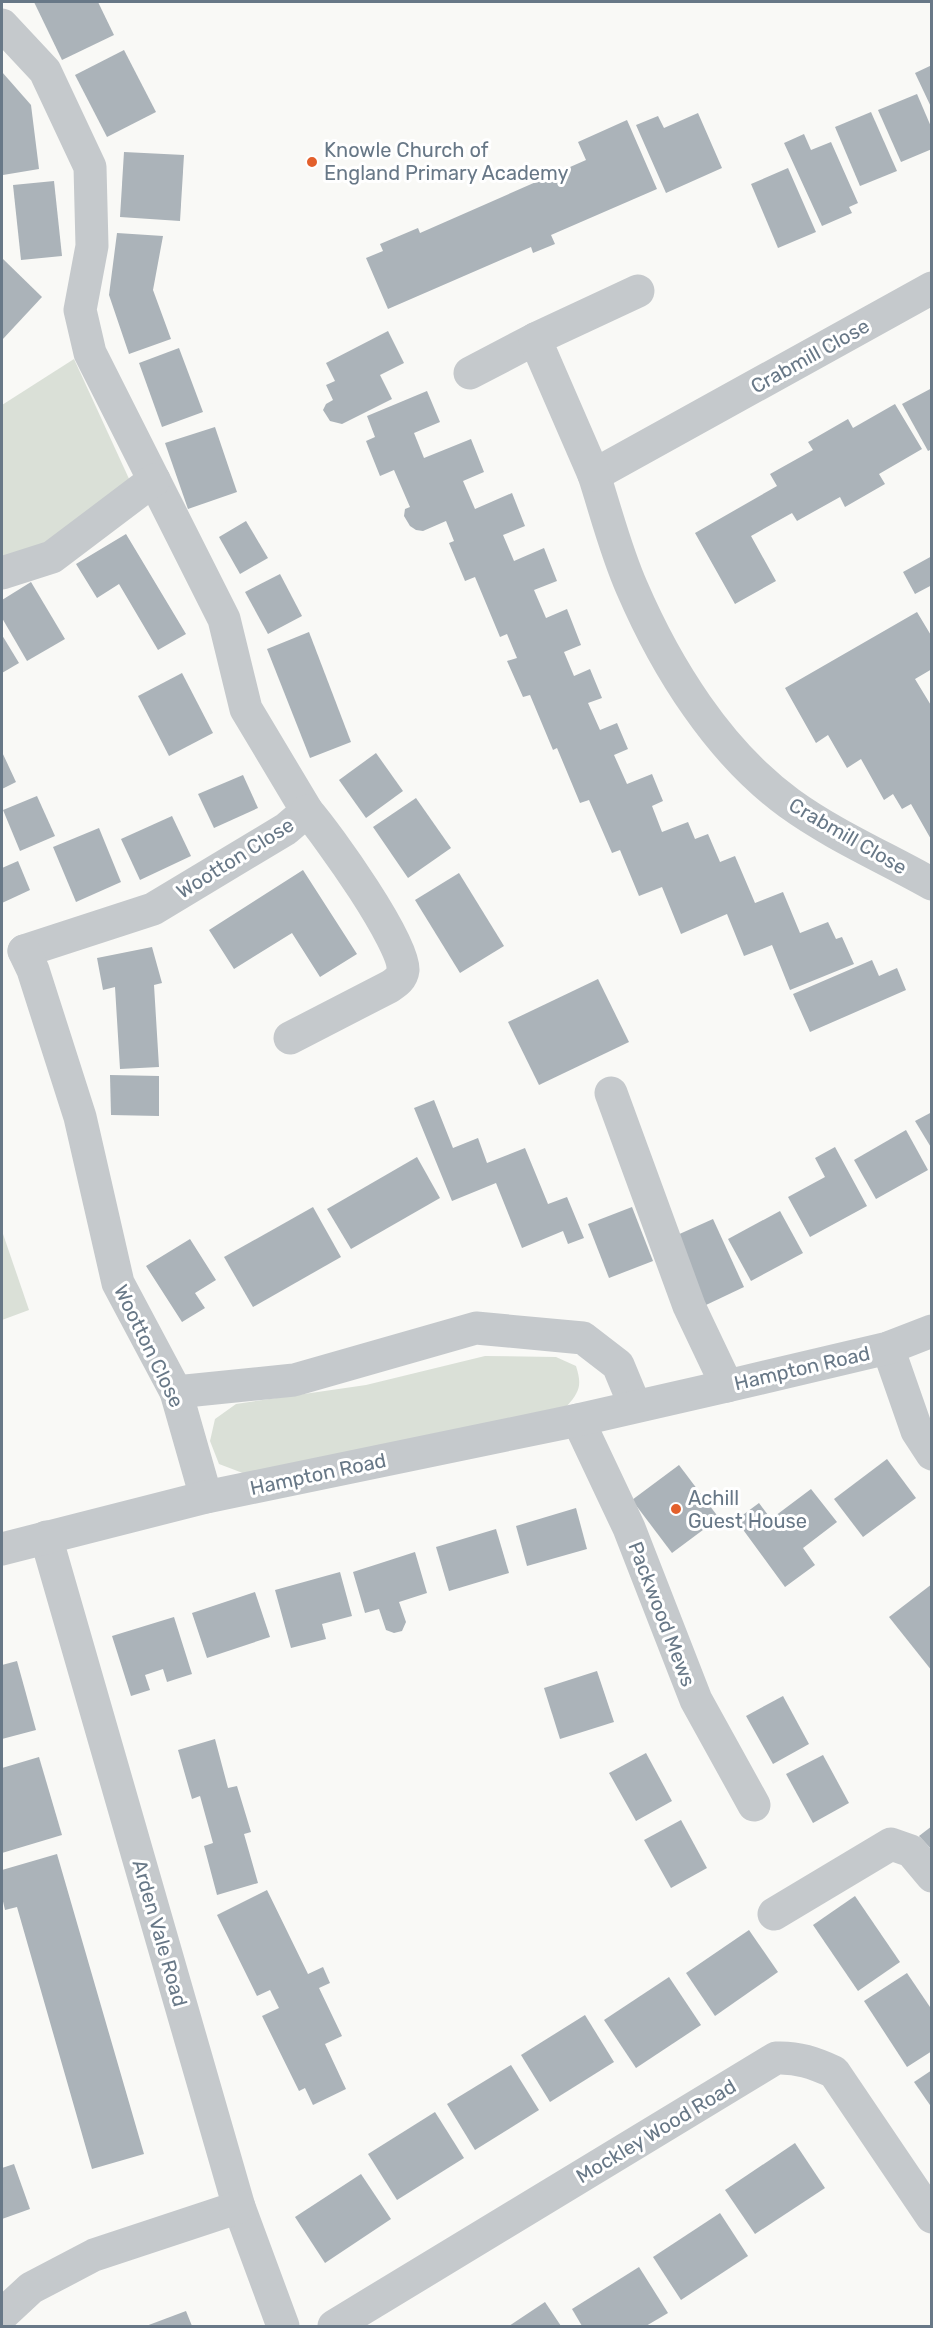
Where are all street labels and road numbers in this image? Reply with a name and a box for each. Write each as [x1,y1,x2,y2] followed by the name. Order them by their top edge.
[746,314,874,398] street label: Crabmill Close
[785,793,911,879] street label: Crabmill Close
[172,812,298,904] street label: Wootton Close
[109,1281,189,1411] street label: Wootton Close
[732,1341,872,1395] street label: Hampton Road
[248,1448,388,1500] street label: Hampton Road
[623,1538,701,1690] street label: Packwood Mews
[128,1857,192,2009] street label: Arden Vale Road
[572,2074,740,2188] street label: Mockley Wood Road

